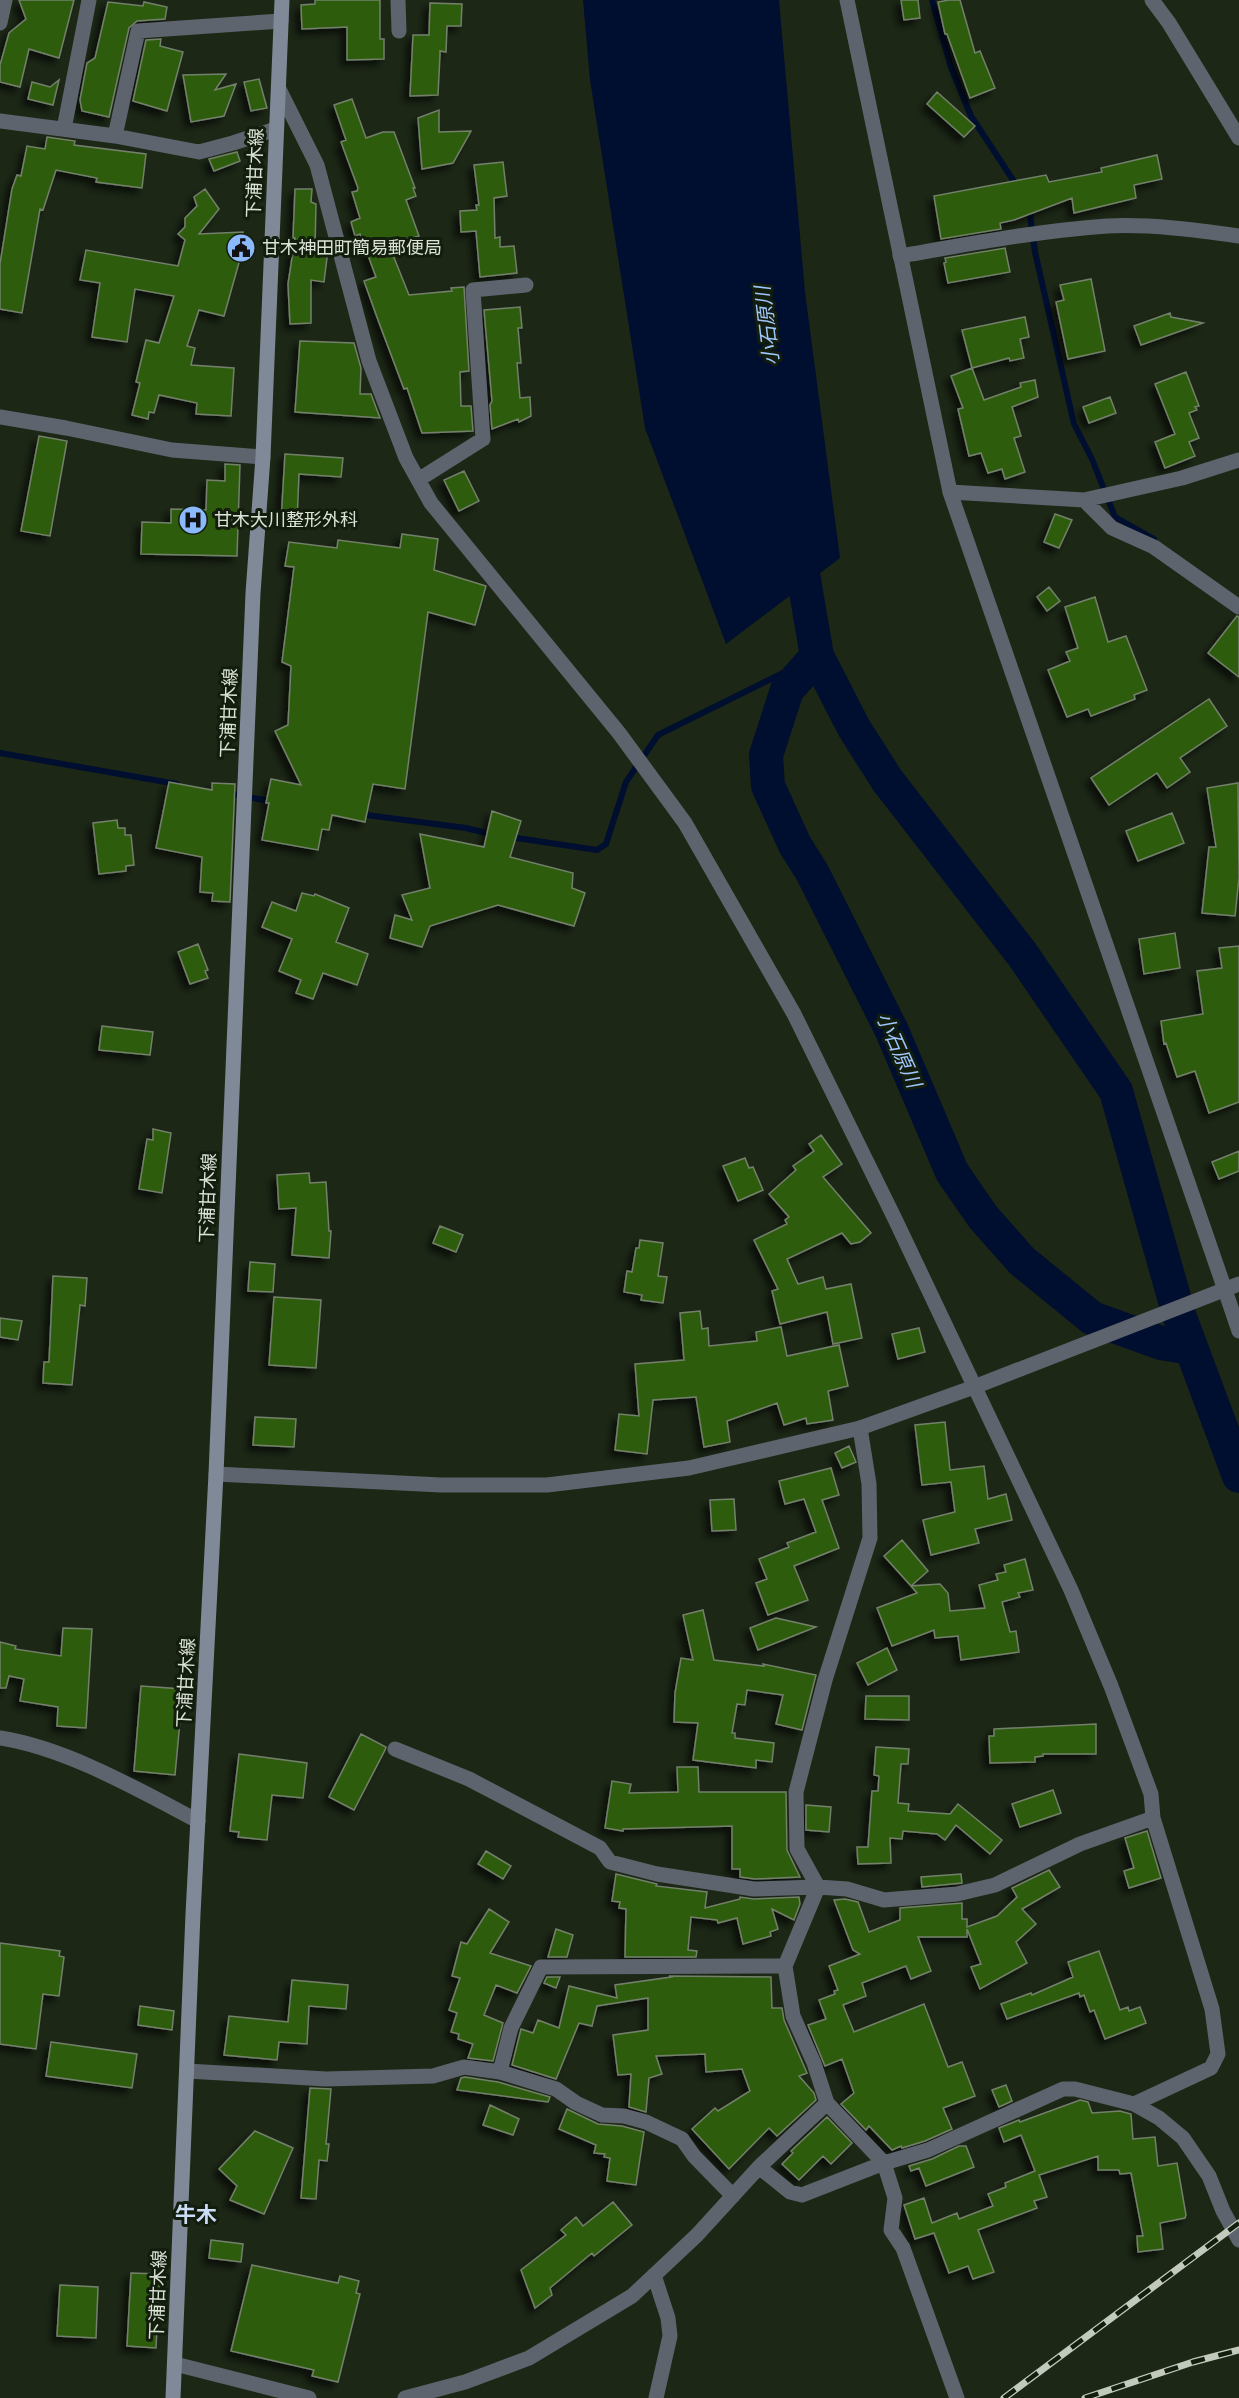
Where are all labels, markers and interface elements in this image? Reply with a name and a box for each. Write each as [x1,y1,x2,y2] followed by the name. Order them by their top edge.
[243,128,267,218] street label: 下浦甘木線
[225,232,257,264] public building icon: 甘木神田町簡易郵便局
[262,238,442,258] place label: 甘木神田町簡易郵便局
[751,283,783,367] water label: 小石原川
[177,504,209,536] hospital icon: 甘木大川整形外科
[214,510,358,530] place label: 甘木大川整形外科
[217,668,241,758] street label: 下浦甘木線
[873,1009,926,1093] water label: 小石原川
[196,1153,220,1243] street label: 下浦甘木線
[174,1638,198,1728] street label: 下浦甘木線
[175,2203,217,2227] district label: 牛木
[146,2250,170,2340] street label: 下浦甘木線

